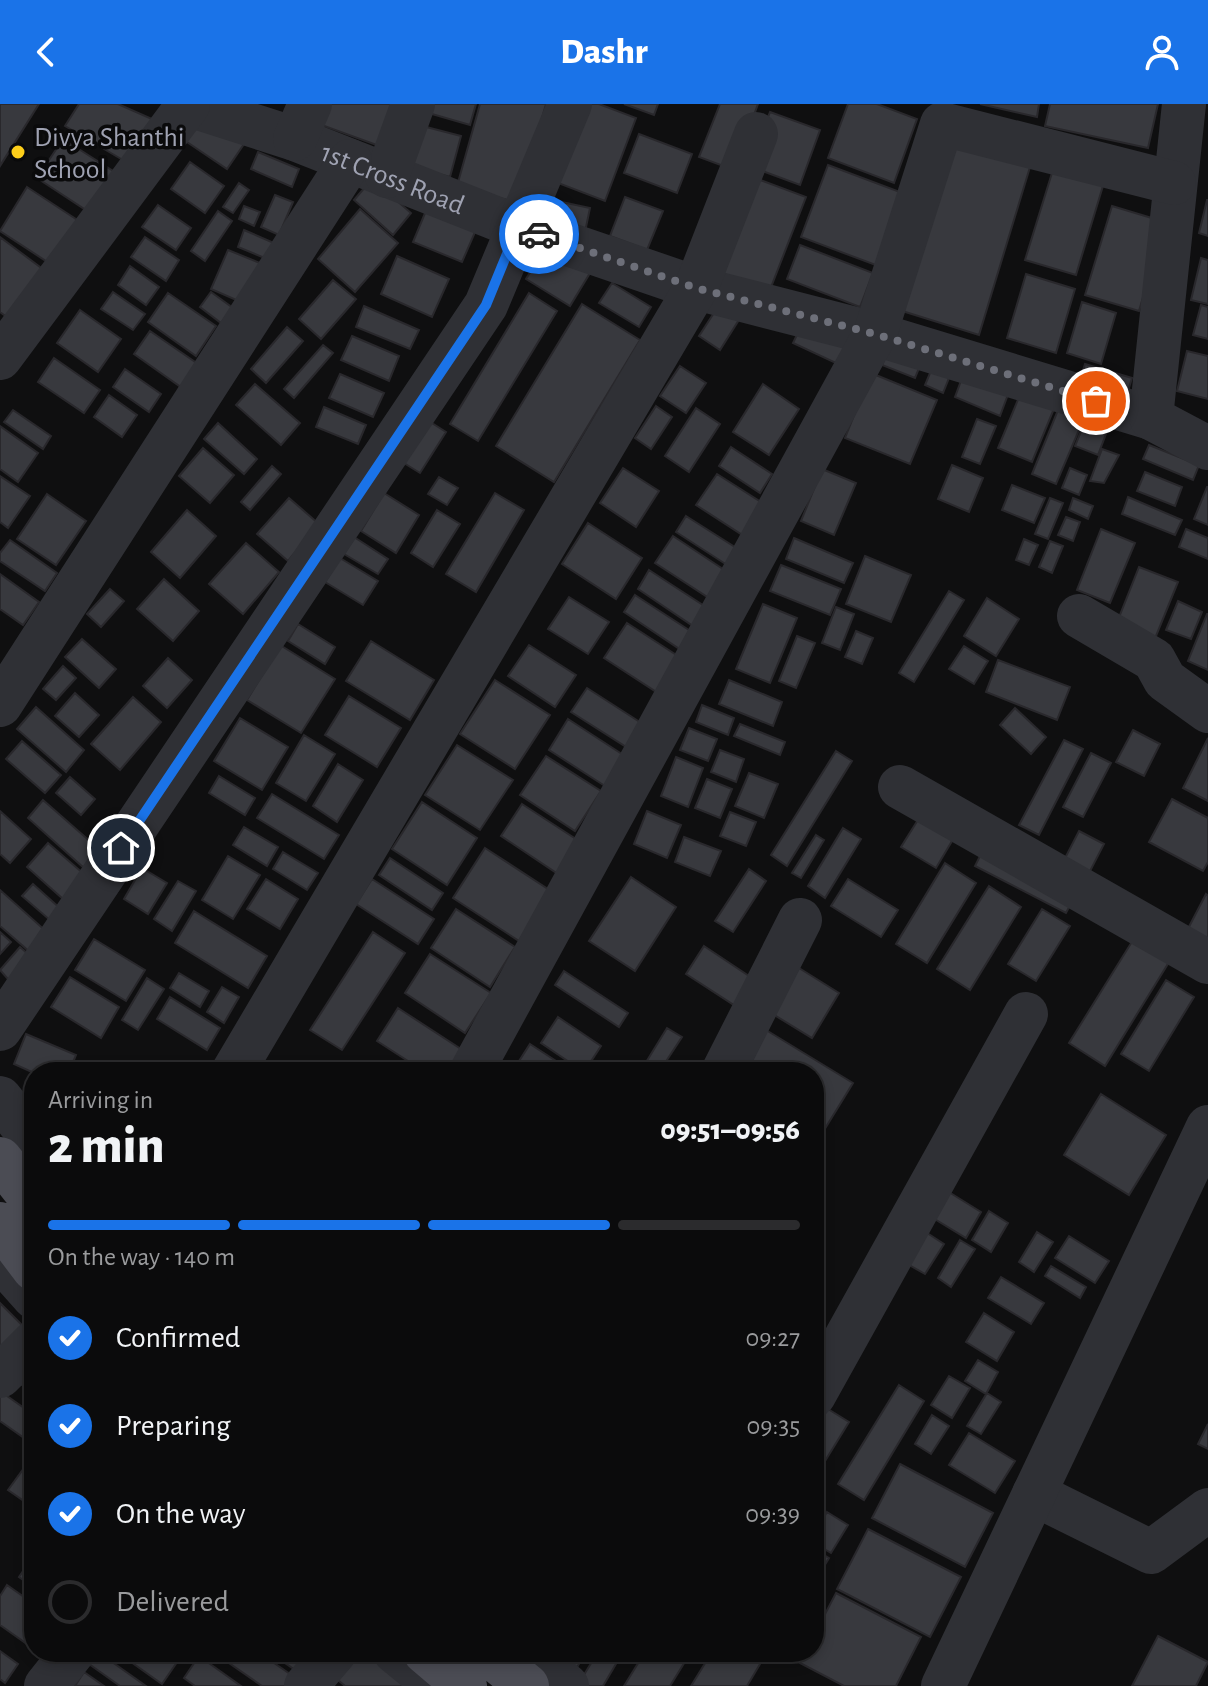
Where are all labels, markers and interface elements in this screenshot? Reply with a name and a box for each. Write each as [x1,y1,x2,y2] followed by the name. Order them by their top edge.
[24,30,68,74] icon: back
[1140,30,1184,74] icon: person
[560,34,648,70] text: Dashr
[34,124,185,184] place label: Divya Shanthi School
[317,139,468,220] street label: 1st Cross Road
[9,143,27,161] marker: Divya Shanthi School
[499,194,579,274] courier
[517,212,561,256] icon: car
[1062,367,1130,435] pin
[1074,379,1118,423] icon: bag
[87,814,155,882] pin
[99,826,143,870] icon: home
[48,1087,153,1113] text: Arriving in
[660,1115,800,1145] text: 09:51–09:56
[48,1120,164,1172] text: 2 min
[48,1244,235,1270] text: On the way · 140 m
[48,1316,92,1360] icon: check
[116,1323,240,1353] text: Confirmed
[745,1325,800,1351] text: 09:27
[48,1404,92,1448] icon: check
[116,1411,231,1441] text: Preparing
[747,1413,800,1439] text: 09:35
[48,1492,92,1536] icon: check
[116,1499,245,1529] text: On the way
[745,1501,800,1527] text: 09:39
[116,1587,229,1617] text: Delivered

